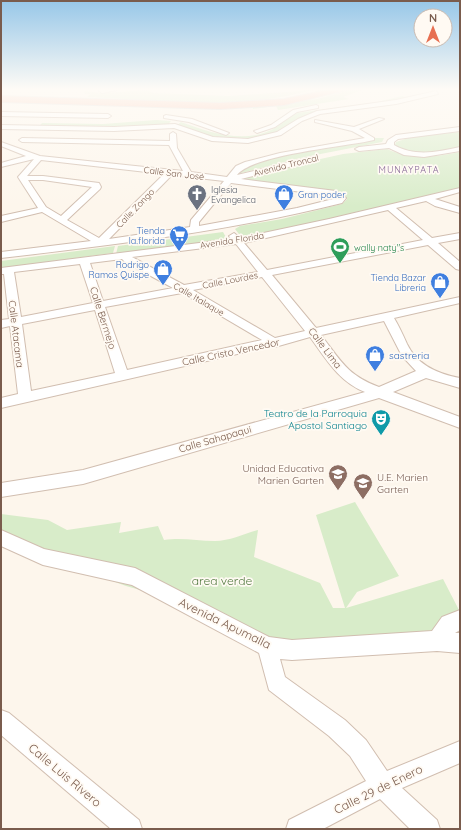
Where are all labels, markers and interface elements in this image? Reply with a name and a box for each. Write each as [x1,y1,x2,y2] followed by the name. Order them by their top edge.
[413,8,453,48] north arrow
[429,11,437,25] text: N
[252,152,320,178] street label: Avenida Troncal
[143,164,205,182] street label: Calle San José
[378,164,440,175] district label: MUNAYPATA
[186,183,208,211] church icon: Iglesia Evangelica
[273,183,295,211] shop icon: Gran poder
[211,184,256,205] place label: Iglesia Evangelica
[114,186,156,230] street label: Calle Zongo
[298,189,346,200] place label: Gran poder
[168,224,190,252] supermarket icon: Tienda la.florida
[129,225,165,246] place label: Tienda la.florida
[199,230,265,250] street label: Avenida Florida
[329,236,351,264] sports icon: wally naty"s
[354,242,404,253] place label: wally naty"s
[152,258,174,286] shop icon: Rodrigo Ramos Quispe
[88,259,149,280] place label: Rodrigo Ramos Quispe
[201,269,259,291] street label: Calle Lourdes
[429,271,451,299] shop icon: Tienda Bazar Libreria
[370,272,427,293] place label: Tienda Bazar Libreria
[172,280,226,318] street label: Calle Italaque
[87,285,119,351] street label: Calle Bermejo
[5,300,27,368] street label: Calle Atacama
[305,325,345,371] street label: Calle Lima
[181,335,281,369] street label: Calle Cristo Vencedor
[364,344,386,372] shop icon: sastreria
[389,349,429,362] place label: sastreria
[264,407,367,432] place label: Teatro de la Parroquia Apostol Santiago
[370,408,392,436] theatre icon: Teatro de la Parroquia Apostol Santiago
[177,422,253,456] street label: Calle Sahapaqui
[242,462,324,487] place label: Unidad Educativa Marien Garten
[327,463,349,491] school or university icon: Unidad Educativa Marien Garten
[377,471,428,496] place label: U.E. Marien Garten
[352,472,374,500] school or university icon: U.E. Marien Garten
[192,573,252,588] park label: area verde
[176,594,274,652] street label: Avenida Apumalla
[26,740,104,810] street label: Calle Luis Rivero
[331,761,425,817] street label: Calle 29 de Enero

